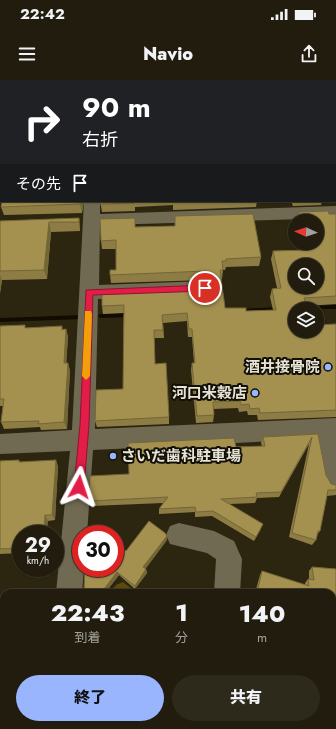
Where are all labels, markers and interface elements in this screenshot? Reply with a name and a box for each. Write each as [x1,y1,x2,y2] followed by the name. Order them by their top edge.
[20,3,65,25] text: 22:42
[143,41,193,67] text: Navio
[16,43,38,65] icon: menu
[298,43,320,65] icon: share
[82,87,151,128] text: 90 m
[16,96,68,148] icon: right
[82,127,118,153] text: 右折
[69,172,91,194] icon: arrive
[16,173,61,195] text: その先
[288,214,324,250] north arrow
[288,214,324,338] map controls
[288,258,324,294] button: search
[188,271,222,305] pin
[194,277,216,299] icon: arrive
[288,302,324,338] button: layers
[245,356,320,378] place label: 酒井接骨院
[323,362,333,372] marker: 酒井接骨院
[172,382,247,404] place label: 河口米穀店
[250,388,260,398] marker: 河口米穀店
[121,445,241,467] place label: さいだ歯科駐車場
[108,451,118,461] marker: さいだ歯科駐車場
[58,466,100,508] position arrow
[72,525,124,577] speed limit sign: 30
[25,531,51,560] text: 29
[27,553,49,568] text: km/h
[51,595,124,630] text: 22:43
[175,595,188,630] text: 1
[239,596,285,631] text: 140
[75,628,101,647] text: 到着
[175,628,188,647] text: 分
[257,628,267,647] text: m
[16,675,164,721] button: 終了
[172,675,320,721] button: 共有

